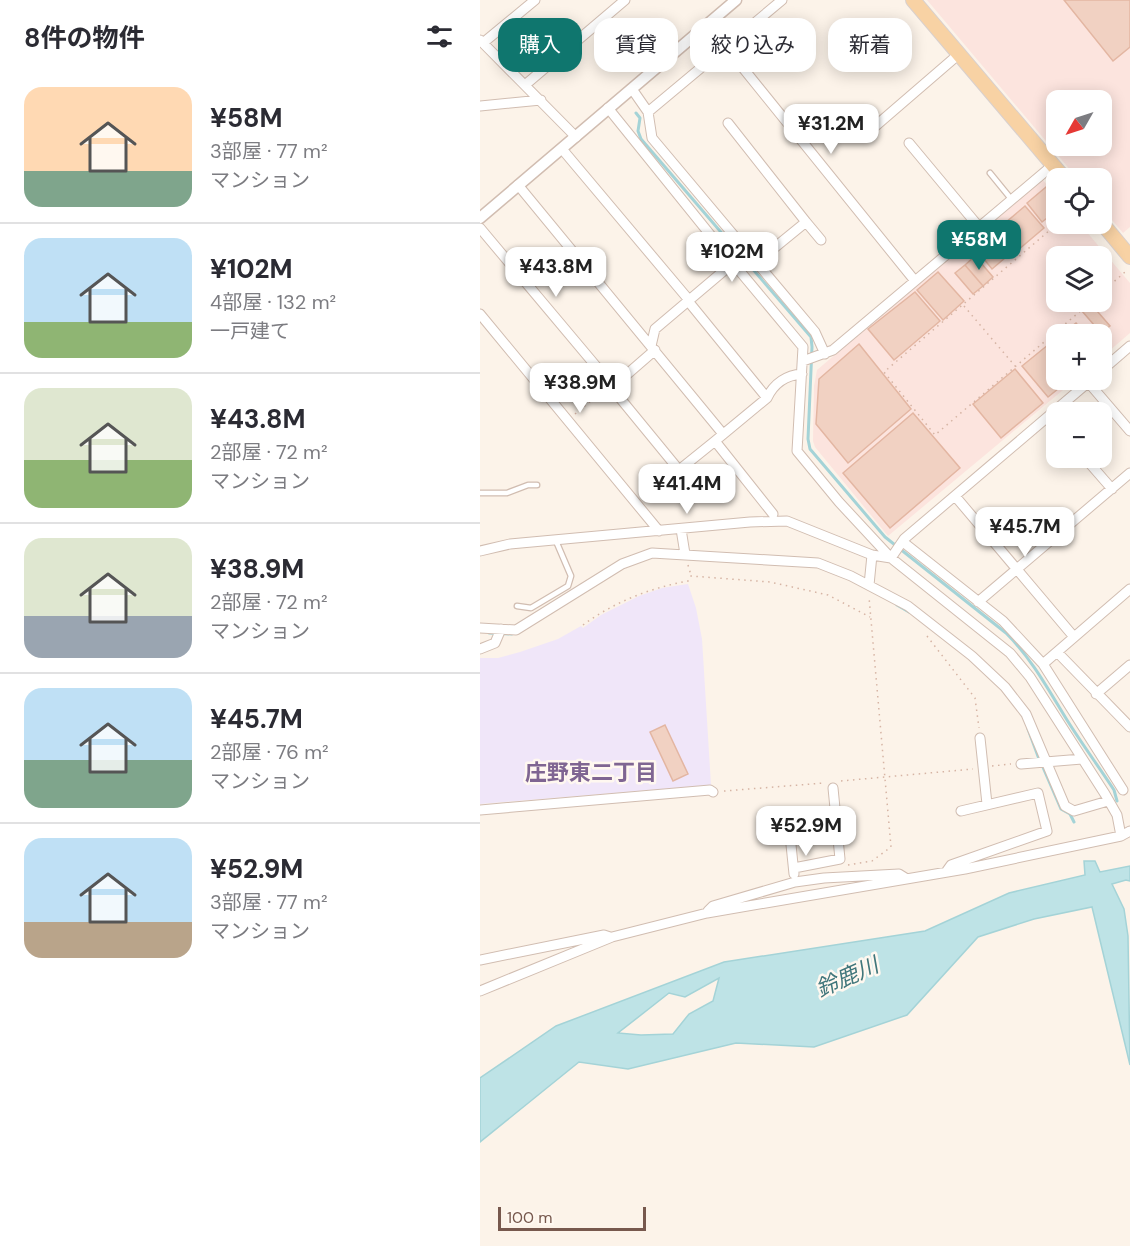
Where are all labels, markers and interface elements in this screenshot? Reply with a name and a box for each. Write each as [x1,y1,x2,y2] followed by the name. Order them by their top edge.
[498,18,582,72] chip: 購入
[594,18,678,72] chip: 賃貸
[690,18,816,72] chip: 絞り込み
[828,18,912,72] chip: 新着
[423,20,456,53] icon: filters
[24,21,144,55] text: 8件の物件
[1046,90,1112,156] north arrow
[1046,90,1112,468] map controls
[210,101,283,135] text: ¥58M
[782,104,880,155] pin: ¥31.2M
[798,110,864,136] text: ¥31.2M
[72,111,144,183] icon: home
[210,138,328,164] text: 3部屋 · 77 m²
[210,167,310,193] text: マンション
[1046,168,1112,234] button: locate
[943,220,1015,271] pin: ¥58M
[951,226,1007,252] text: ¥58M
[690,232,774,283] pin: ¥102M
[700,238,764,264] text: ¥102M
[1046,246,1112,312] button: layers
[507,247,605,298] pin: ¥43.8M
[210,252,293,286] text: ¥102M
[519,253,593,279] text: ¥43.8M
[72,262,144,334] icon: home
[210,289,336,315] text: 4部屋 · 132 m²
[210,318,290,344] text: 一戸建て
[1046,324,1112,390] button: +
[531,363,629,414] pin: ¥38.9M
[544,369,616,395] text: ¥38.9M
[210,402,306,436] text: ¥43.8M
[1046,402,1112,468] button: −
[72,412,144,484] icon: home
[210,439,328,465] text: 2部屋 · 72 m²
[638,464,736,515] pin: ¥41.4M
[210,468,310,494] text: マンション
[652,470,722,496] text: ¥41.4M
[976,507,1074,558] pin: ¥45.7M
[989,513,1061,539] text: ¥45.7M
[210,552,304,586] text: ¥38.9M
[72,562,144,634] icon: home
[210,589,328,615] text: 2部屋 · 72 m²
[210,618,310,644] text: マンション
[210,702,303,736] text: ¥45.7M
[72,712,144,784] icon: home
[210,739,329,765] text: 2部屋 · 76 m²
[525,758,657,787] district label: 庄野東二丁目
[210,768,310,794] text: マンション
[757,806,855,857] pin: ¥52.9M
[770,812,842,838] text: ¥52.9M
[210,852,303,886] text: ¥52.9M
[72,862,144,934] icon: home
[210,889,328,915] text: 3部屋 · 77 m²
[210,918,310,944] text: マンション
[811,950,885,1004] water label: 鈴鹿川
[498,1204,646,1232] scale bar
[507,1207,552,1228] text: 100 m

